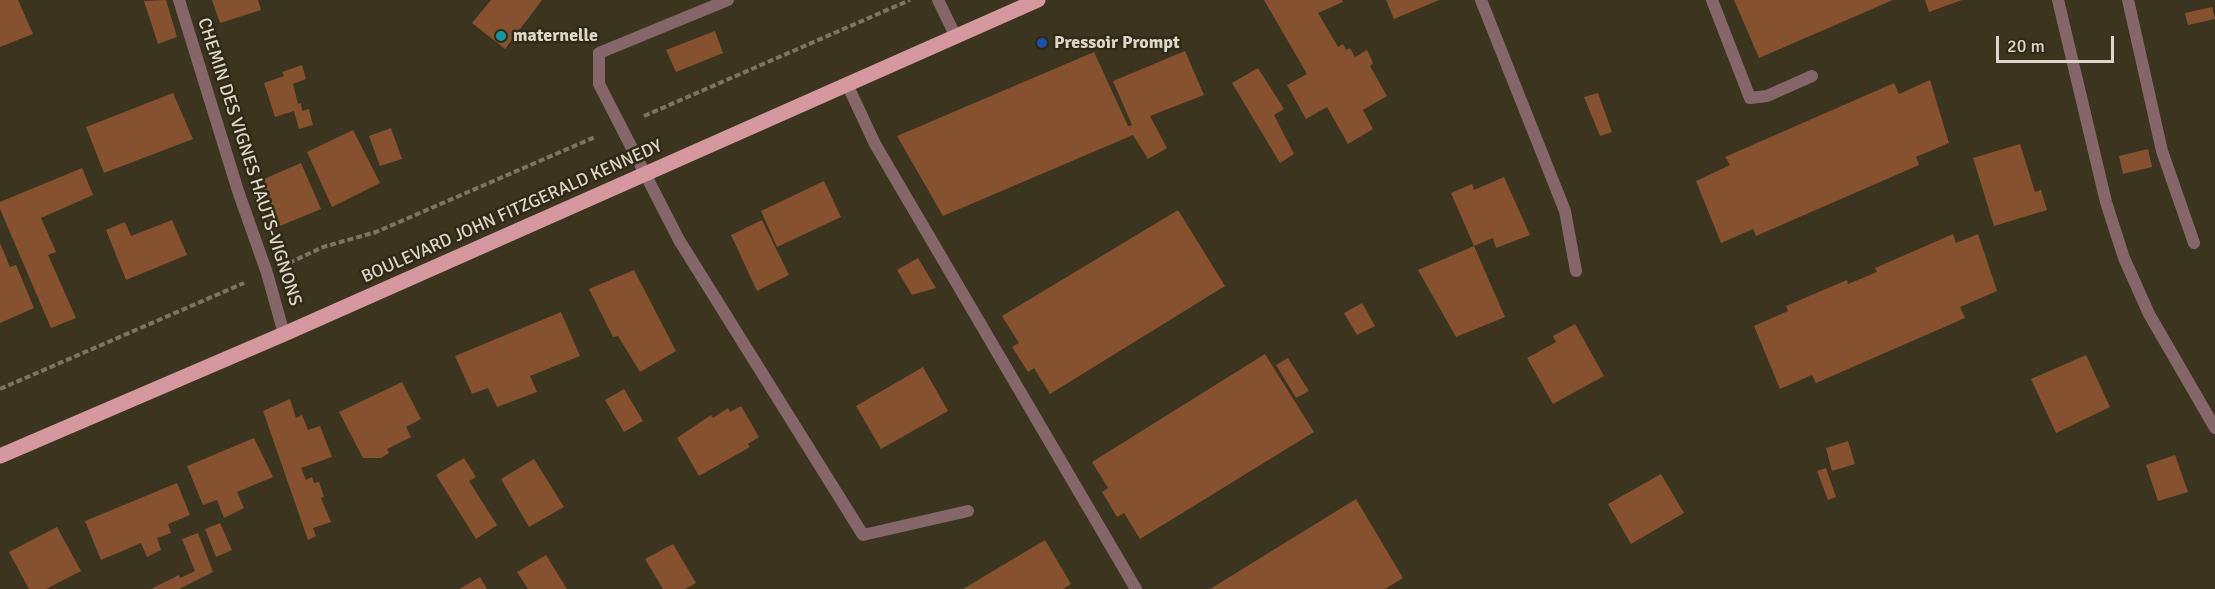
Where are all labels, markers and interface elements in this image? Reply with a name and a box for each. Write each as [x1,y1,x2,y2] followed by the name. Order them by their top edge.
[192,15,306,309] street label: CHEMIN DES VIGNES HAUTS-VIGNONS
[1999,24,2118,62] scale bar
[513,25,598,47] place label: maternelle
[494,29,508,43] marker: maternelle
[1054,32,1180,54] place label: Pressoir Prompt
[2007,35,2045,57] text: 20 m
[1035,36,1049,50] marker: Pressoir Prompt
[358,136,666,288] street label: BOULEVARD JOHN FITZGERALD KENNEDY

